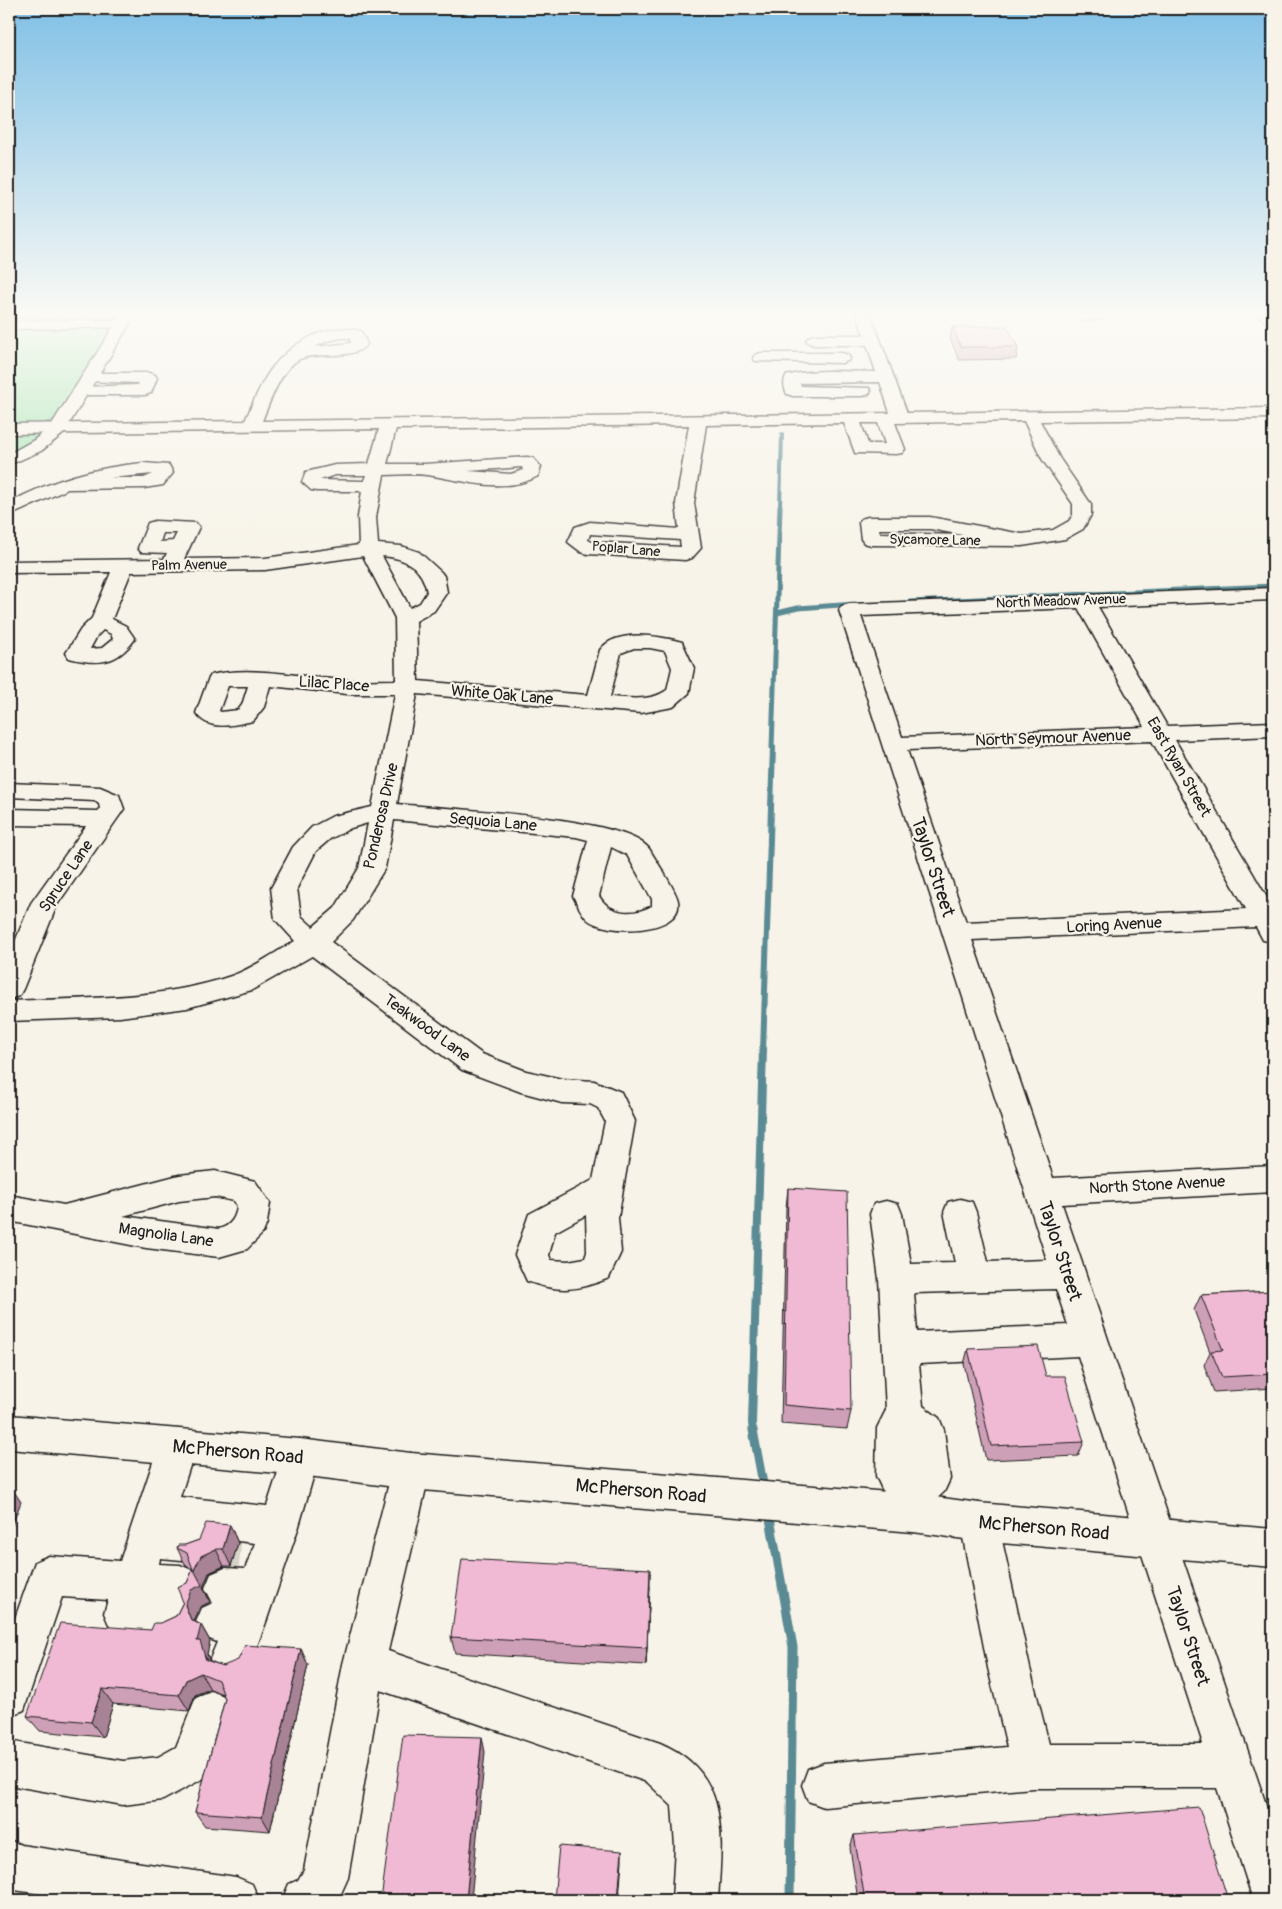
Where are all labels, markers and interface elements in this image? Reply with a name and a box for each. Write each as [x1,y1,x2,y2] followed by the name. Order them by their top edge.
[889,531,981,549] street label: Sycamore Lane
[591,538,661,560] street label: Poplar Lane
[151,556,227,574] street label: Palm Avenue
[996,590,1126,612] street label: North Meadow Avenue
[298,672,370,696] street label: Lilac Place
[450,681,554,709] street label: White Oak Lane
[1142,714,1216,821] street label: East Ryan Street
[975,725,1131,751] street label: North Seymour Avenue
[359,761,403,871] street label: Ponderosa Drive
[448,808,538,836] street label: Sequoia Lane
[906,814,961,920] street label: Taylor Street
[34,836,98,916] street label: Spruce Lane
[1066,913,1162,937] street label: Loring Avenue
[380,990,474,1066] street label: Teakwood Lane
[1088,1171,1226,1199] street label: North Stone Avenue
[1033,1198,1088,1304] street label: Taylor Street
[117,1218,215,1252] street label: Magnolia Lane
[171,1434,305,1470] street label: McPherson Road
[574,1473,708,1509] street label: McPherson Road
[977,1510,1111,1546] street label: McPherson Road
[1161,1583,1216,1689] street label: Taylor Street

